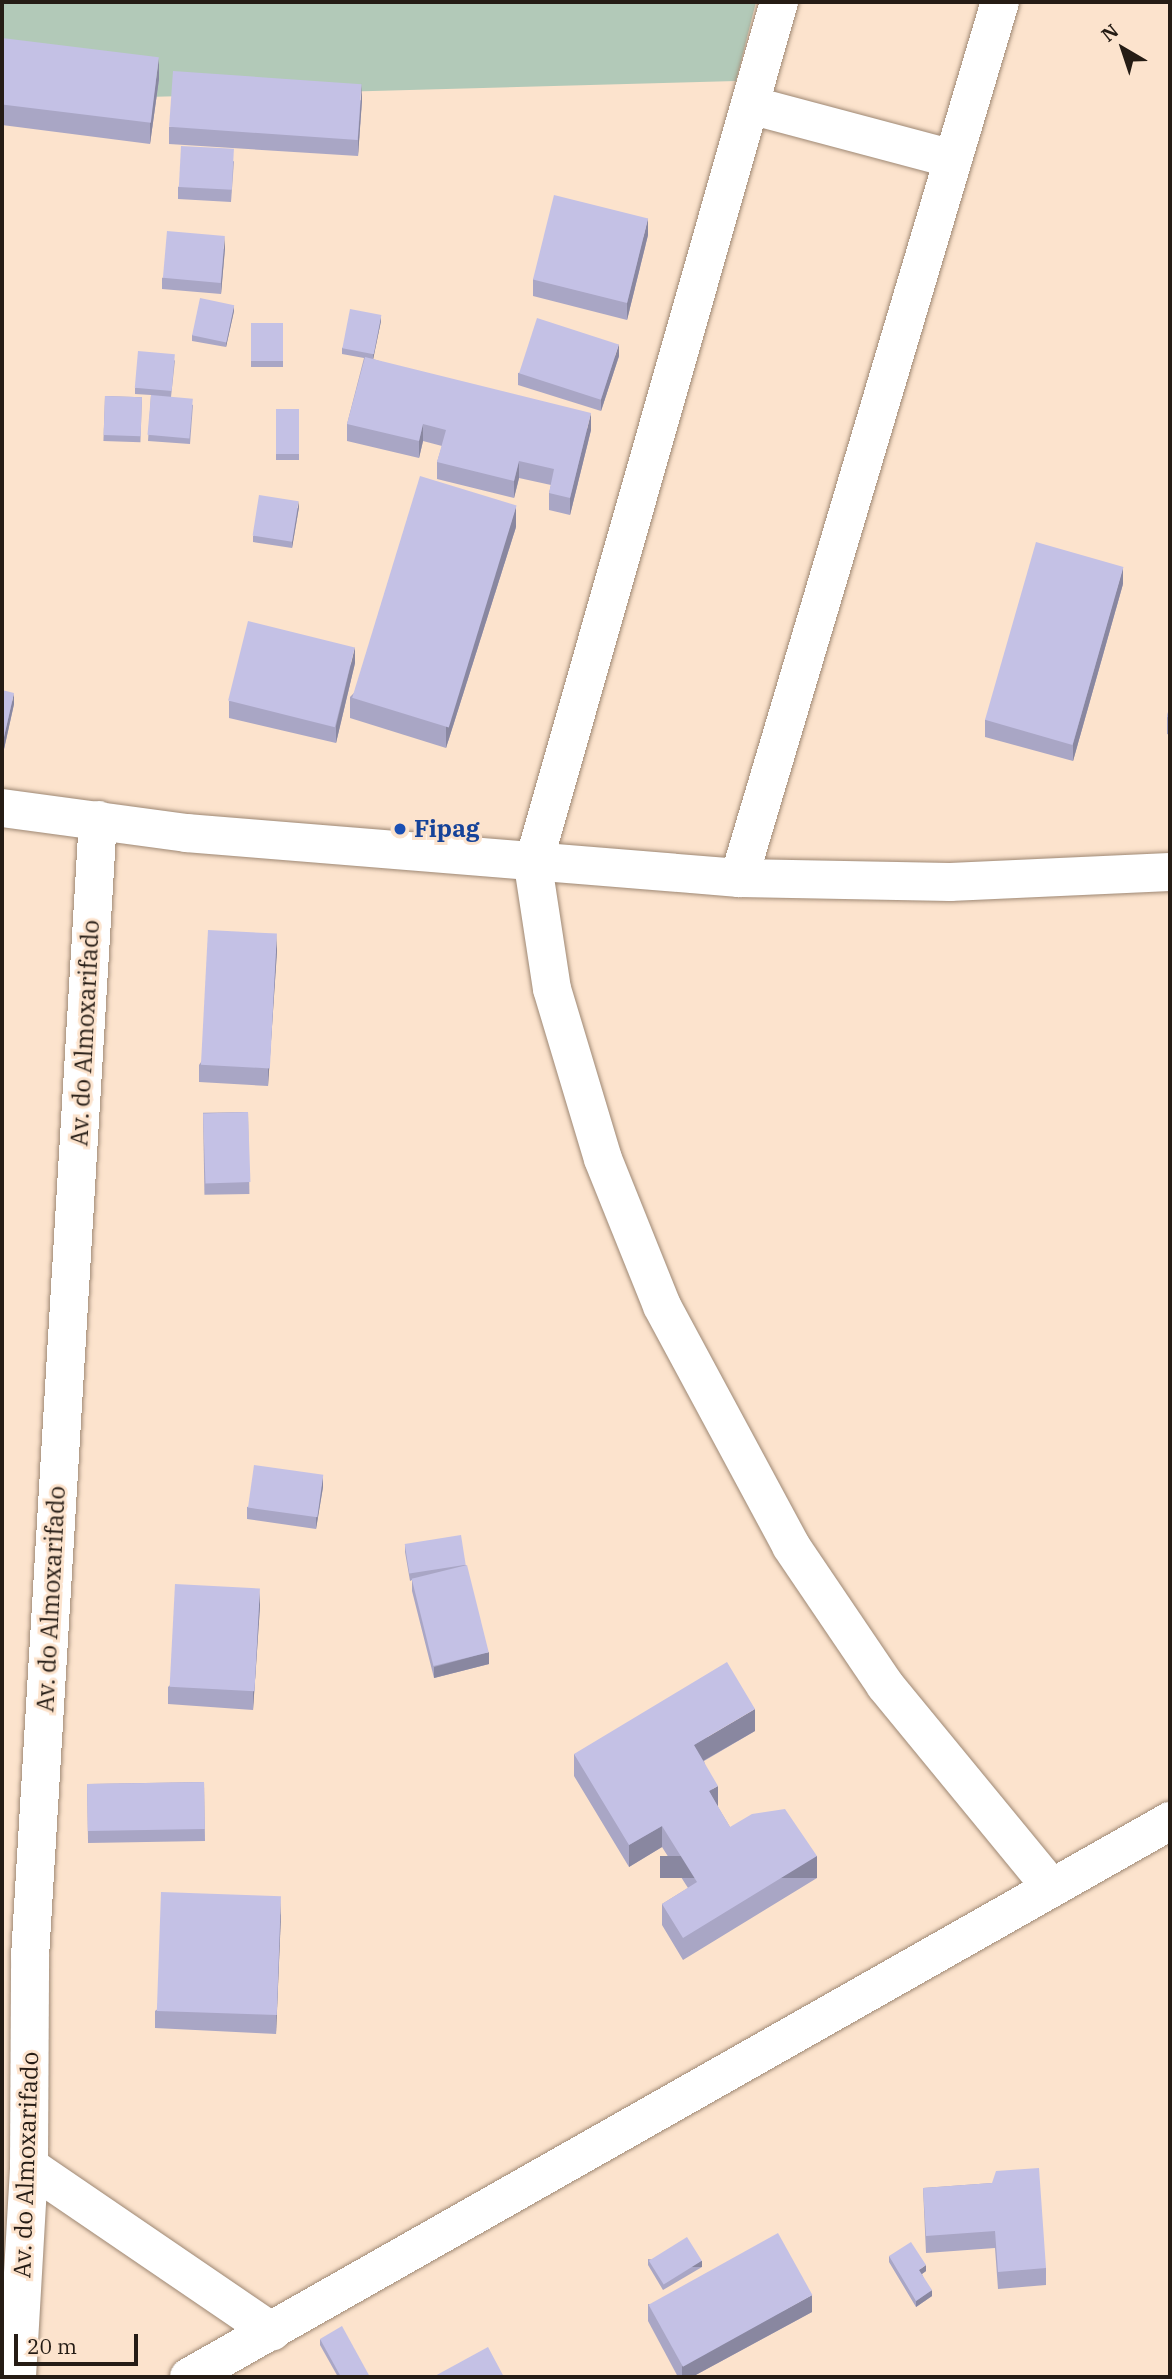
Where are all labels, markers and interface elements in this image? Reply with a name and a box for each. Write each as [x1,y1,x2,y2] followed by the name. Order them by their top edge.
[1088,14,1158,84] north arrow
[1096,19,1123,47] text: N
[414,815,480,843] place label: Fipag
[392,821,408,837] marker: Fipag
[65,919,105,1147] street label: Av. do Almoxarifado
[31,1485,71,1713] street label: Av. do Almoxarifado
[8,2051,44,2279] street label: Av. do Almoxarifado
[18,2320,142,2364] scale bar
[27,2332,77,2360] text: 20 m

